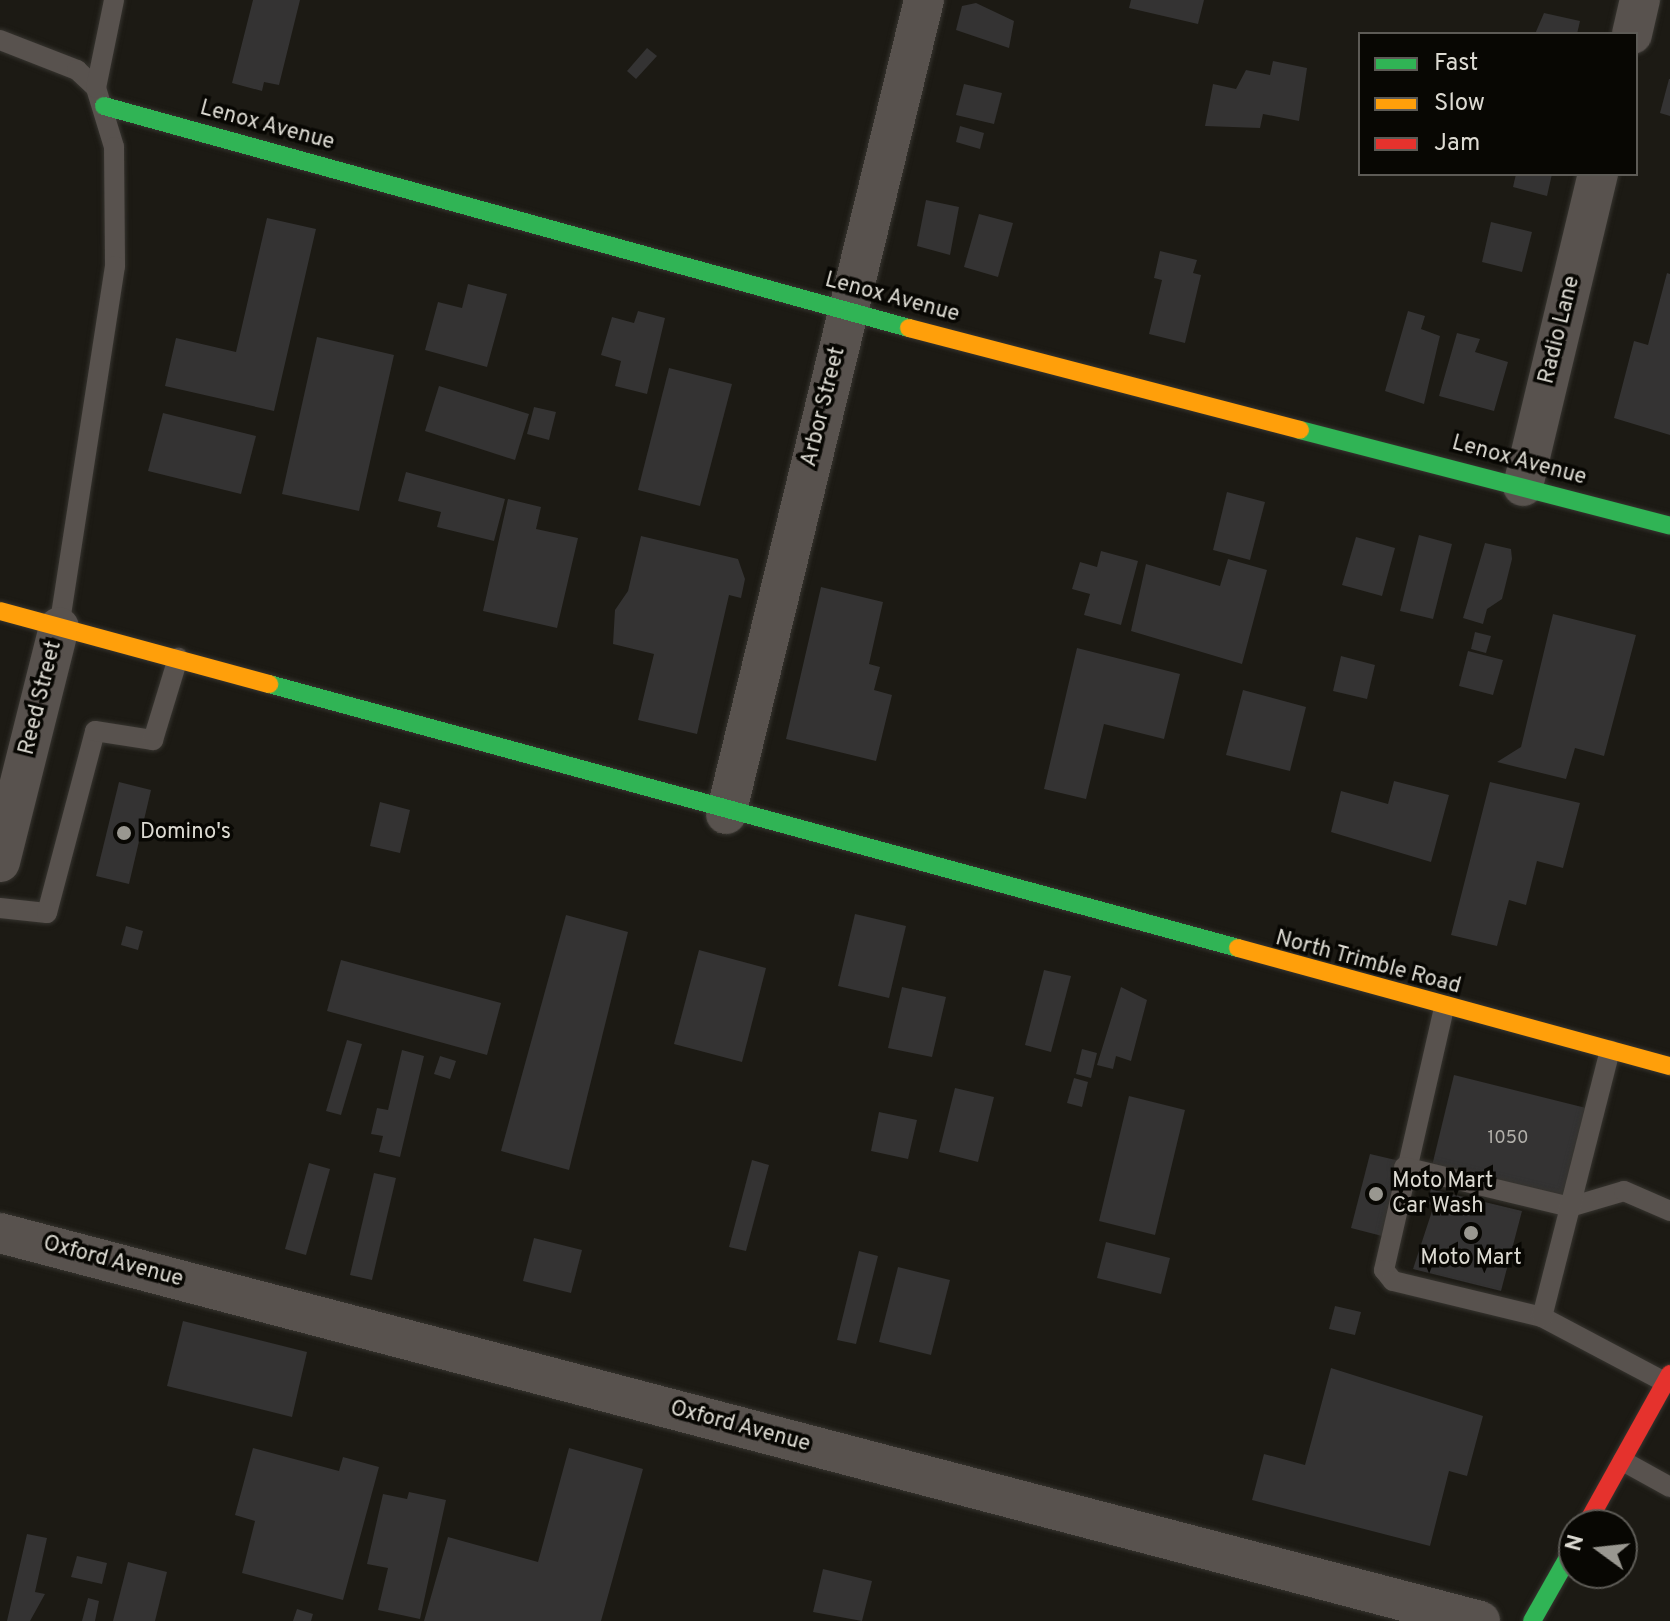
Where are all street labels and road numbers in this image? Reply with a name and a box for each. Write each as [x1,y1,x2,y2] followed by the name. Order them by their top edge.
[196,95,338,157] street label: Lenox Avenue
[821,267,963,329] street label: Lenox Avenue
[1534,273,1586,387] street label: Radio Lane
[796,344,852,470] street label: Arbor Street
[1448,430,1590,492] street label: Lenox Avenue
[14,638,68,758] street label: Reed Street
[1272,925,1464,1001] street label: North Trimble Road
[40,1231,186,1293] street label: Oxford Avenue
[667,1396,813,1458] street label: Oxford Avenue

